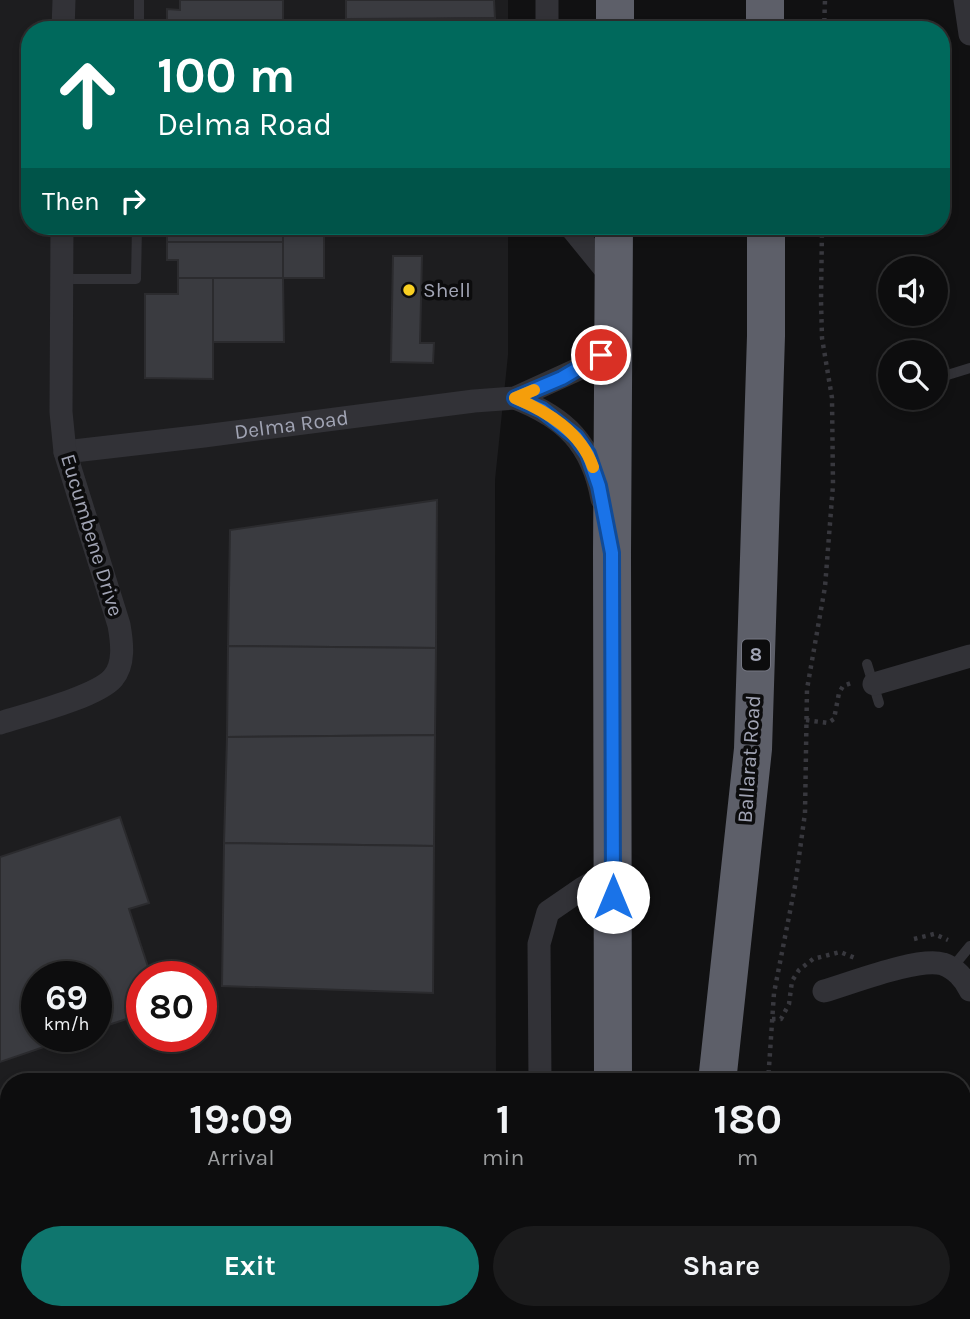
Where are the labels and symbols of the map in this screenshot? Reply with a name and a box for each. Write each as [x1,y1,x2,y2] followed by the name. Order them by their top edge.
[423,278,471,302] place label: Shell
[401,282,417,298] marker: Shell
[571,325,631,385] pin
[233,405,350,444] street label: Delma Road
[56,451,128,619] street label: Eucumbene Drive
[742,640,770,670] road number: 8
[733,694,765,824] street label: Ballarat Road
[576,860,650,934] position arrow
[126,961,217,1052] speed limit sign: 80

